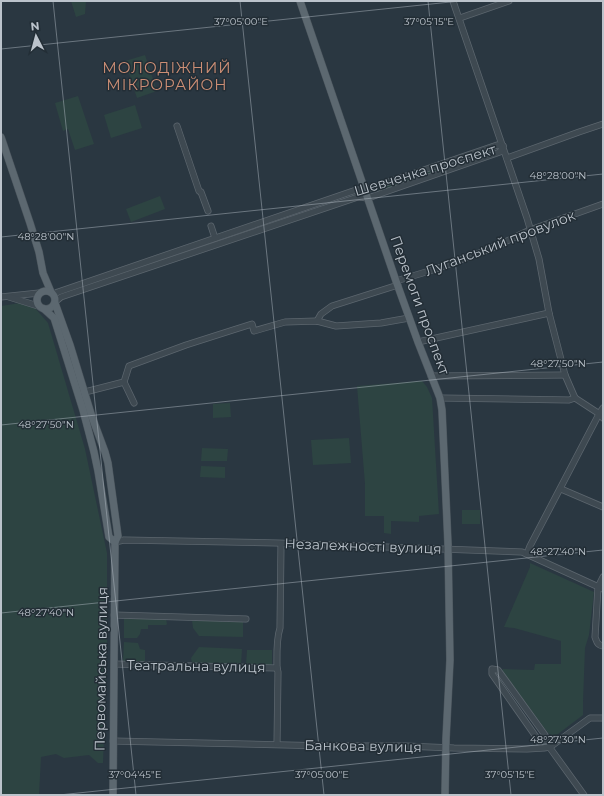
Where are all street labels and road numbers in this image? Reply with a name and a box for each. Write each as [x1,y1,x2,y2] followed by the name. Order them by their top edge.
[352,140,498,200] street label: Шевченка проспект
[422,206,578,280] street label: Луганський провулок
[386,233,454,377] street label: Перемоги проспект
[284,534,442,558] street label: Незалежності вулиця
[91,587,111,751] street label: Первомайська вулиця
[126,656,266,676] street label: Театральна вулиця
[304,736,422,756] street label: Банкова вулиця

